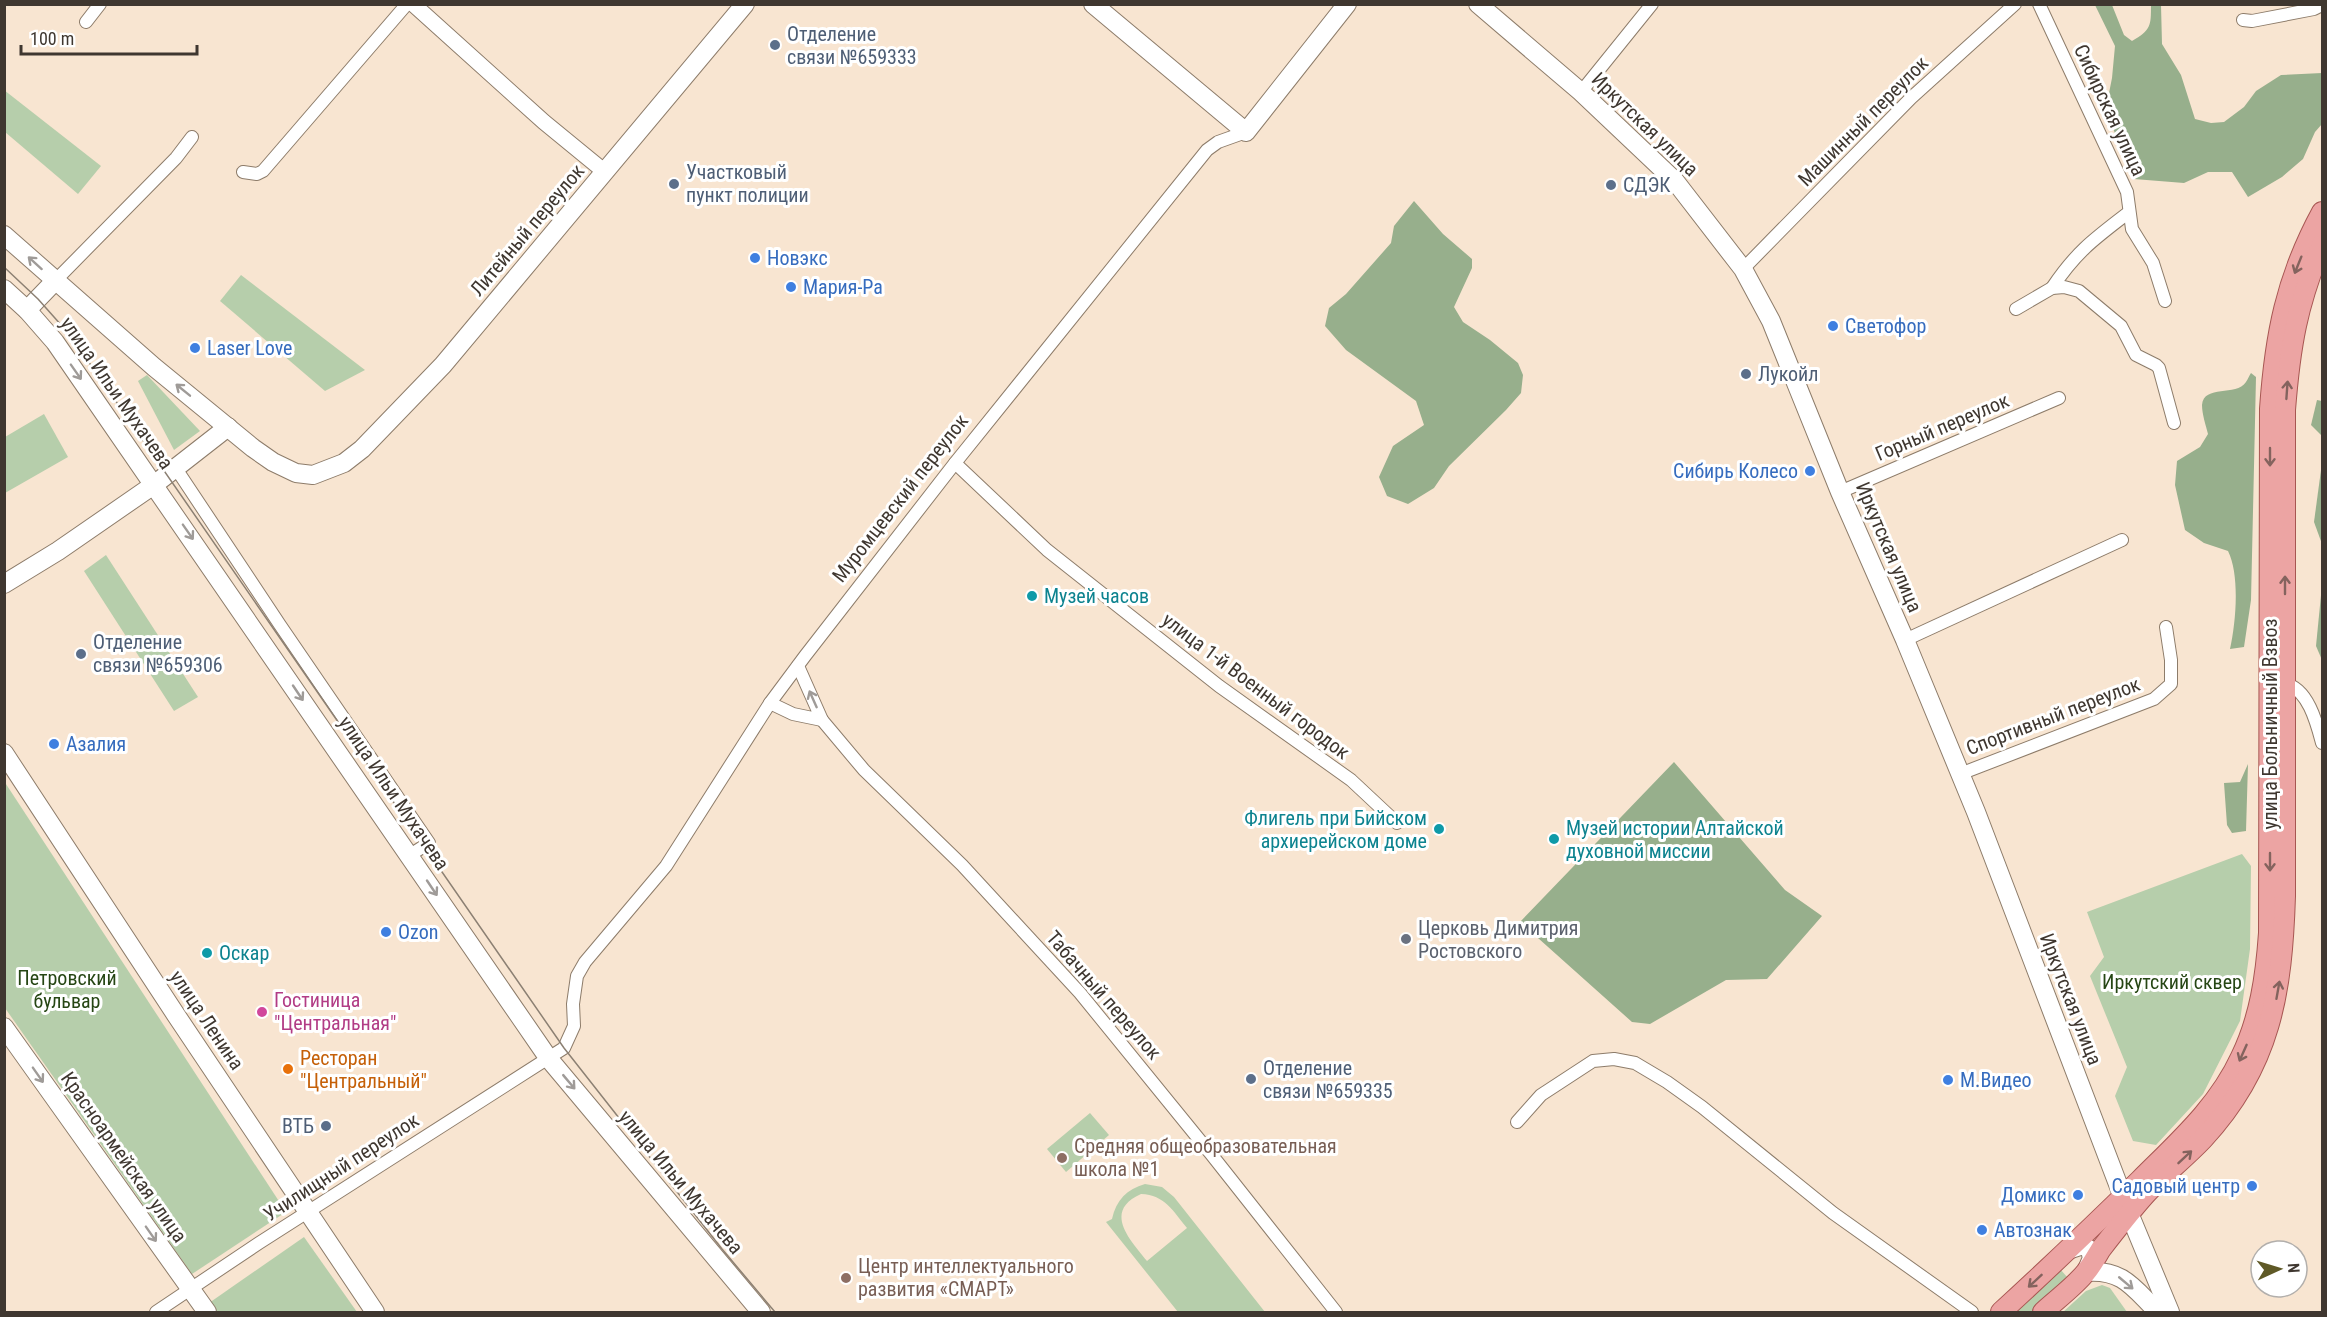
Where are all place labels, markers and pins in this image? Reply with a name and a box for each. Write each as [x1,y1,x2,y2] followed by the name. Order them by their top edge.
[787,22,917,69] place label: Отделение связи №659333
[768,38,782,52] marker: Отделение связи №659333
[686,160,809,207] place label: Участковый пункт полиции
[1623,173,1671,197] place label: СДЭК
[667,177,681,191] marker: Участковый пункт полиции
[1604,178,1618,192] marker: СДЭК
[767,246,828,270] place label: Новэкс
[748,251,762,265] marker: Новэкс
[803,275,883,299] place label: Мария-Ра
[784,280,798,294] marker: Мария-Ра
[1845,314,1926,338] place label: Светофор
[1826,319,1840,333] marker: Светофор
[207,336,292,360] place label: Laser Love
[188,341,202,355] marker: Laser Love
[1758,362,1818,386] place label: Лукойл
[1739,367,1753,381] marker: Лукойл
[1673,459,1798,483] place label: Сибирь Колесо
[1803,464,1817,478] marker: Сибирь Колесо
[1044,584,1149,608] place label: Музей часов
[1025,589,1039,603] marker: Музей часов
[93,630,223,677] place label: Отделение связи №659306
[74,647,88,661] marker: Отделение связи №659306
[66,732,126,756] place label: Азалия
[47,737,61,751] marker: Азалия
[1244,806,1427,853] place label: Флигель при Бийском архиерейском доме
[1566,816,1784,863] place label: Музей истории Алтайской духовной миссии
[1432,822,1446,836] marker: Флигель при Бийском архиерейском доме
[1547,832,1561,846] marker: Музей истории Алтайской духовной миссии
[1418,916,1578,963] place label: Церковь Димитрия Ростовского
[398,920,438,944] place label: Ozon
[379,925,393,939] marker: Ozon
[1399,932,1413,946] marker: Церковь Димитрия Ростовского
[219,941,269,965] place label: Оскар
[200,946,214,960] marker: Оскар
[274,988,396,1035] place label: Гостиница "Центральная"
[255,1005,269,1019] marker: Гостиница "Центральная"
[300,1046,427,1093] place label: Ресторан "Центральный"
[1263,1056,1393,1103] place label: Отделение связи №659335
[281,1062,295,1076] marker: Ресторан "Центральный"
[1960,1068,2032,1092] place label: М.Видео
[1244,1072,1258,1086] marker: Отделение связи №659335
[1941,1073,1955,1087] marker: М.Видео
[282,1114,314,1138] place label: ВТБ
[319,1119,333,1133] marker: ВТБ
[1074,1134,1337,1181] place label: Средняя общеобразовательная школа №1
[1055,1151,1069,1165] marker: Средняя общеобразовательная школа №1
[2111,1174,2240,1198] place label: Садовый центр
[2245,1179,2259,1193] marker: Садовый центр
[2001,1183,2066,1207] place label: Домикс
[2071,1188,2085,1202] marker: Домикс
[1994,1218,2072,1242] place label: Автознак
[1975,1223,1989,1237] marker: Автознак
[858,1254,1074,1301] place label: Центр интеллектуального развития «СМАРТ»
[839,1271,853,1285] marker: Центр интеллектуального развития «СМАРТ»

